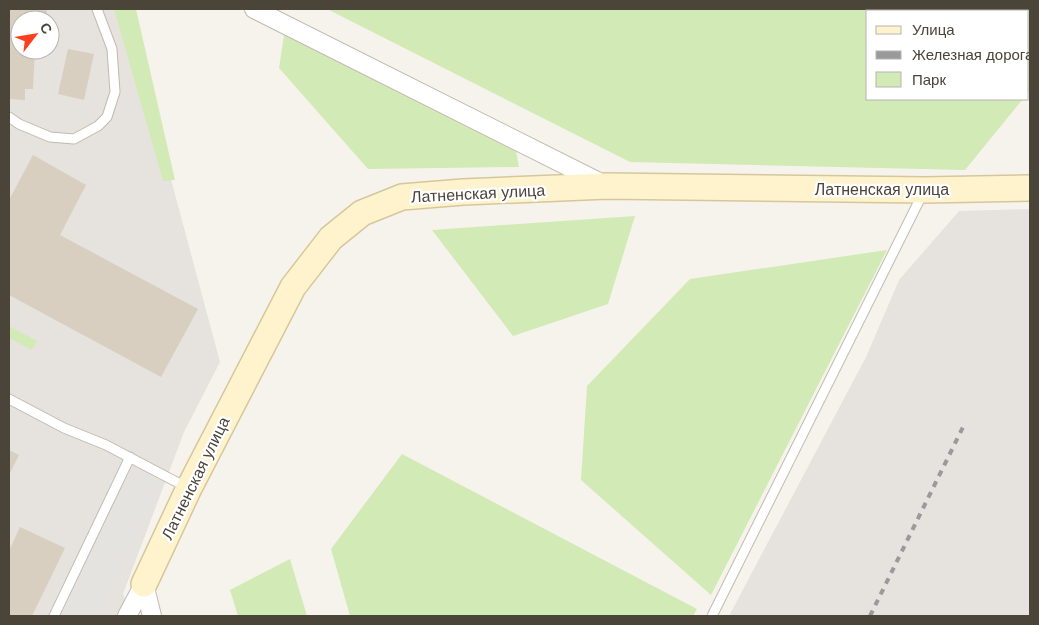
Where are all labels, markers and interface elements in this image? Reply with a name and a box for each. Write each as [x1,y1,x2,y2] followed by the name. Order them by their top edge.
[10,10,60,60] north arrow
[866,10,1029,100] legend
[37,20,56,37] text: С
[912,21,955,38] text: Улица
[912,46,1034,63] text: Железная дорога
[912,71,946,88] text: Парк
[411,181,546,206] street label: Латненская улица
[815,181,949,198] street label: Латненская улица
[158,414,233,542] street label: Латненская улица

